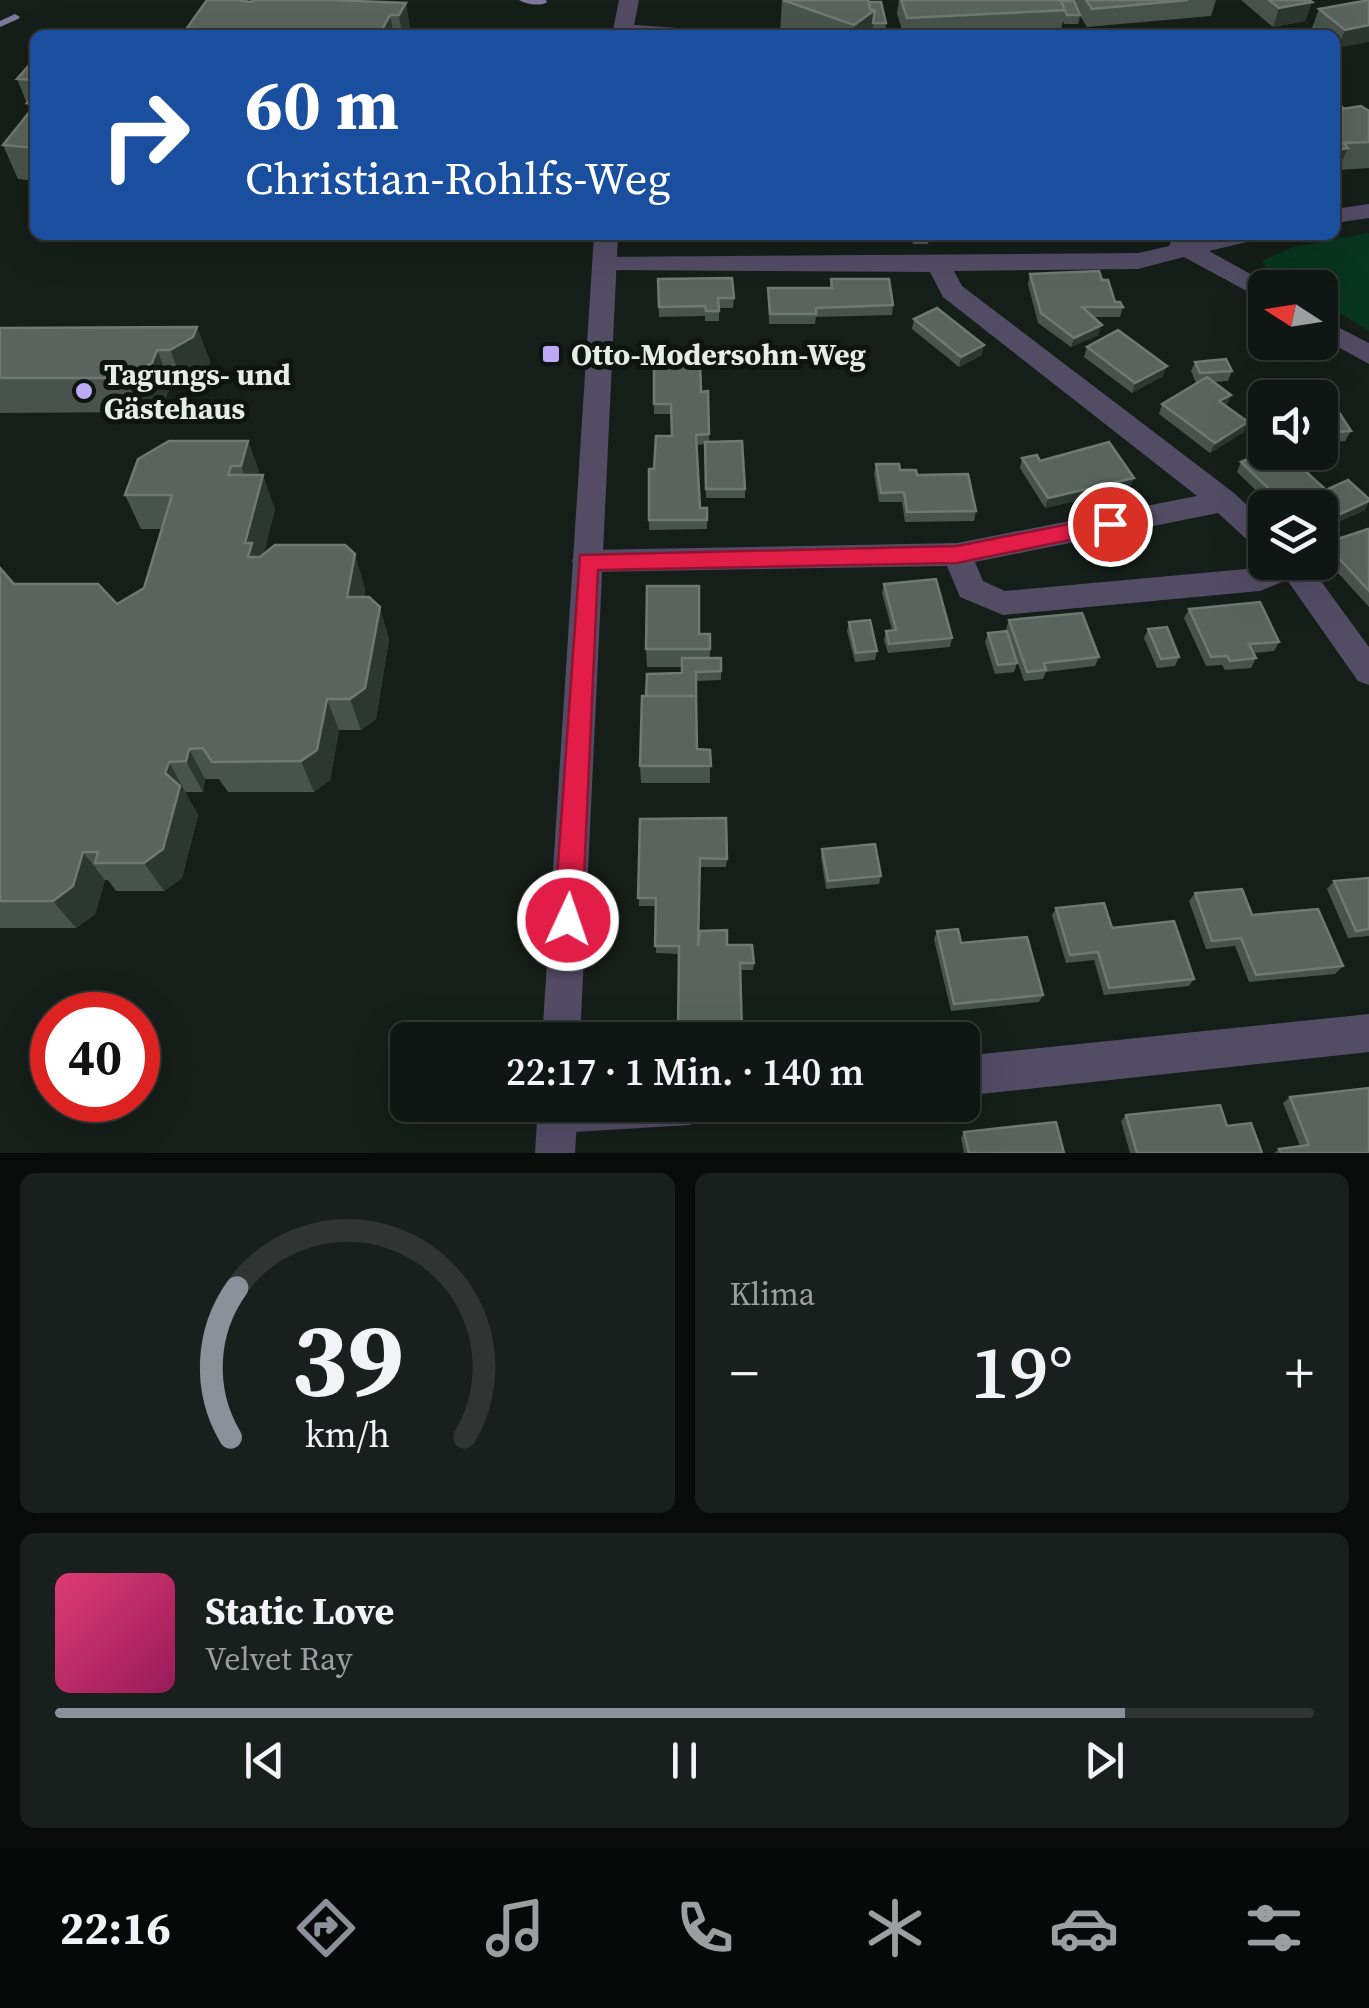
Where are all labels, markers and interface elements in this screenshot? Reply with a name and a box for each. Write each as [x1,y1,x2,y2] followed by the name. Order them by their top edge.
[245,56,399,152] text: 60 m
[80,70,210,200] icon: right
[245,147,671,209] text: Christian-Rohlfs-Weg
[1248,270,1338,360] north arrow
[1248,270,1338,580] map controls
[571,334,866,375] place label: Otto-Modersohn-Weg
[540,343,562,365] marker: Otto-Modersohn-Weg
[104,354,291,429] place label: Tagungs- und Gästehaus
[73,380,95,402] marker: Tagungs- und Gästehaus
[1248,380,1338,470] button: sound
[1068,482,1153,567] pin
[1248,490,1338,580] button: layers
[1083,497,1138,552] icon: arrive
[516,868,620,972] position arrow
[30,992,160,1122] speed limit sign: 40
[506,1046,864,1098] text: 22:17 · 1 Min. · 140 m
[730,1272,815,1316] text: Klima
[291,1287,404,1430] text: 39
[970,1320,1073,1423] text: 19°
[730,1335,759,1410] text: −
[1285,1335,1314,1410] text: +
[305,1410,390,1459] text: km/h
[205,1585,394,1637] text: Static Love
[205,1637,352,1681] text: Velvet Ray
[237,1733,292,1788] icon: previous
[657,1733,712,1788] icon: pause
[1077,1733,1132,1788] icon: next
[291,1893,361,1963] icon: directions
[480,1893,550,1963] icon: music
[670,1893,740,1963] icon: phone
[860,1893,930,1963] icon: climate
[1049,1893,1119,1963] icon: car
[1239,1893,1309,1963] icon: filters
[60,1897,171,1959] text: 22:16

